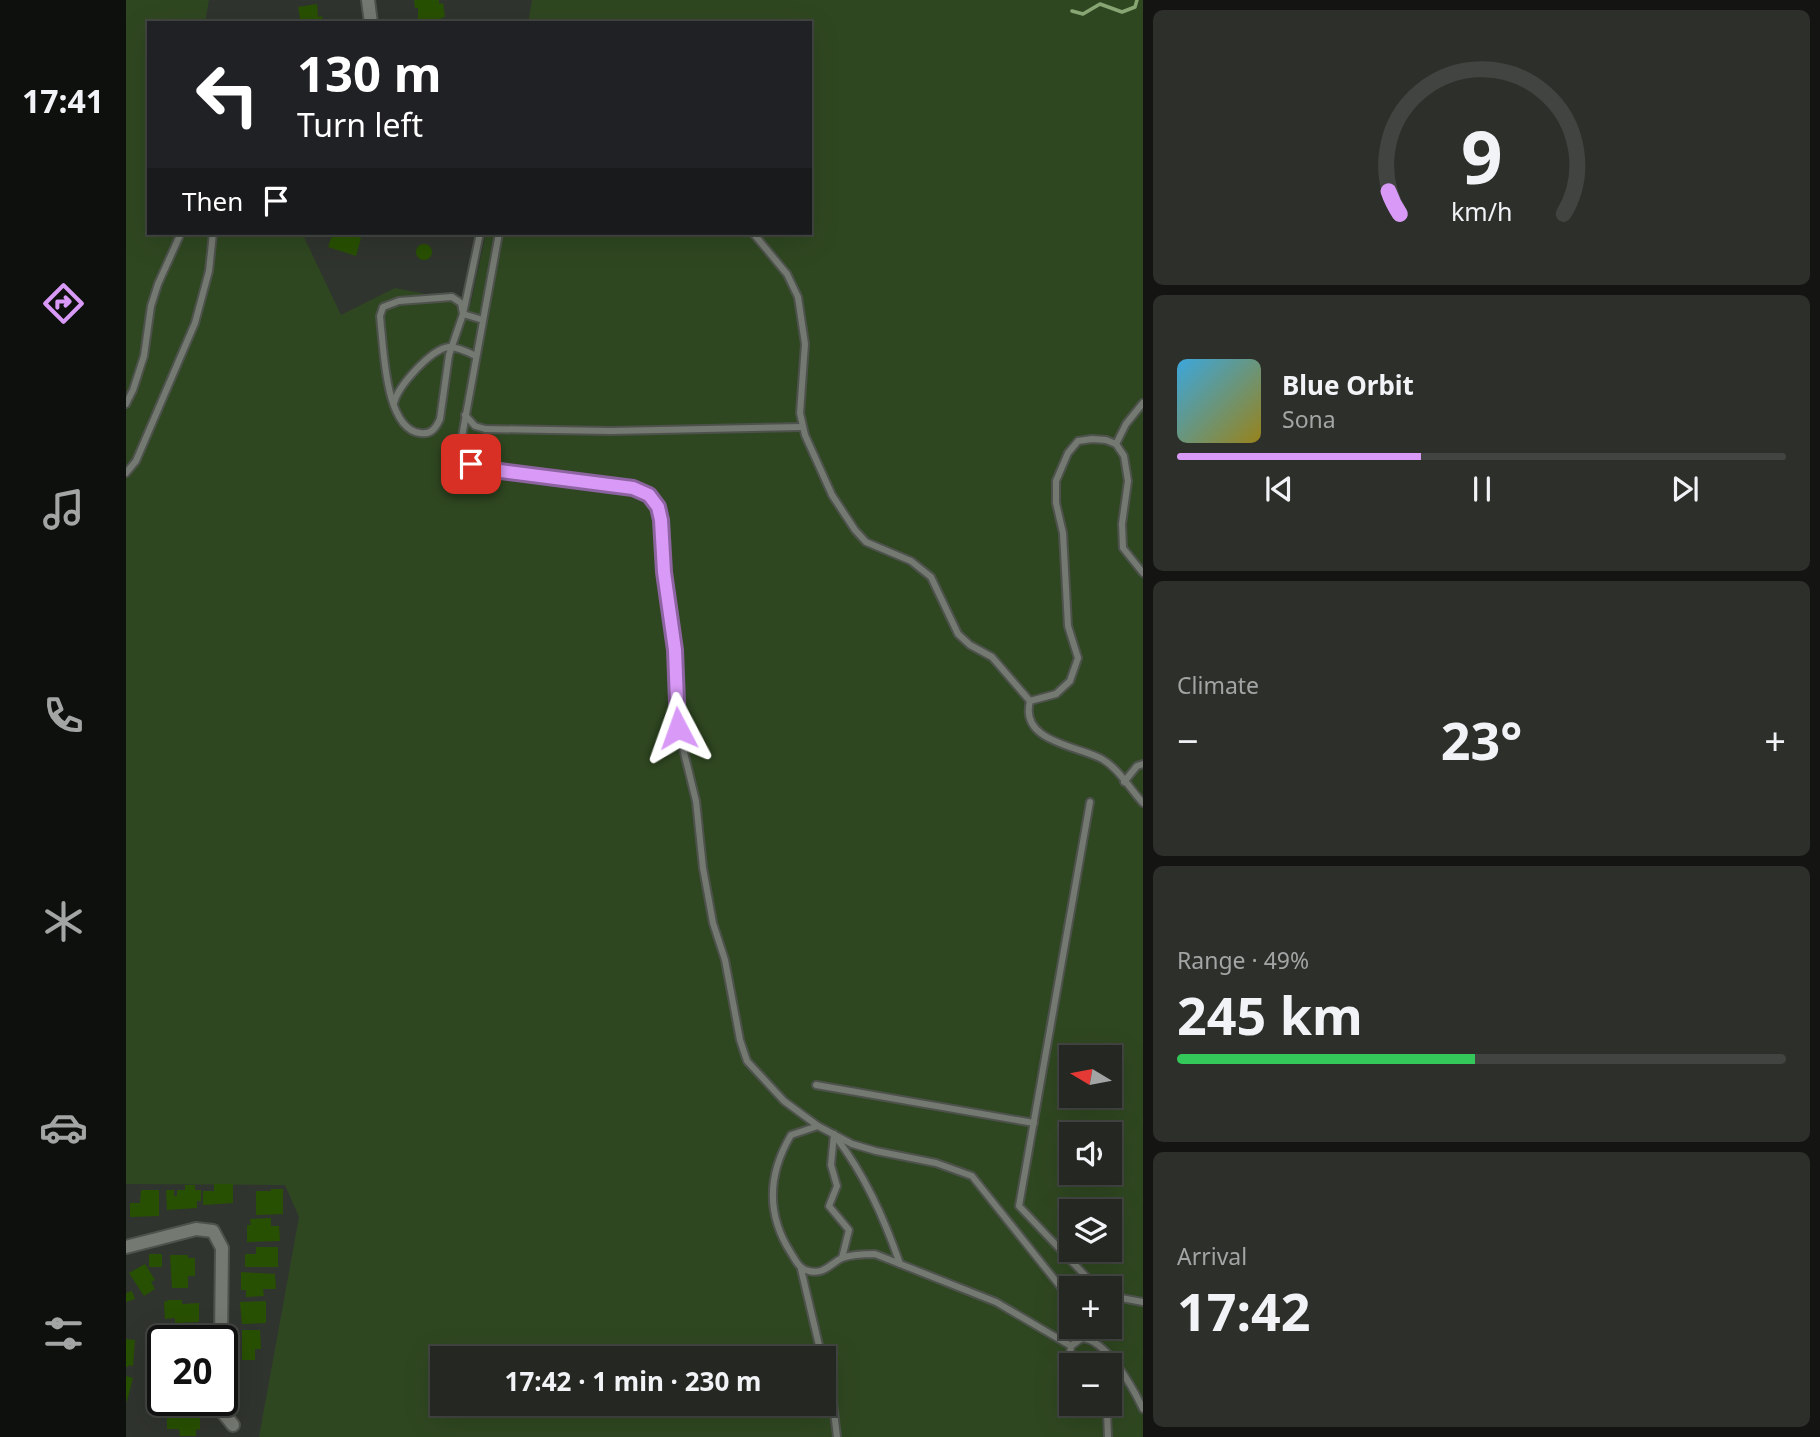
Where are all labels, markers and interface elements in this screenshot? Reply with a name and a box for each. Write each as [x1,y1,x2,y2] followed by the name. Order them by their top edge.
[297,40,442,106] text: 130 m
[182,49,273,140] icon: left
[22,79,104,122] text: 17:41
[297,103,423,146] text: Turn left
[1461,106,1502,205] text: 9
[257,182,295,220] icon: arrive
[182,183,243,219] text: Then
[1451,194,1512,228] text: km/h
[39,279,88,328] icon: directions
[1282,367,1414,403] text: Blue Orbit
[1282,403,1336,435] text: Sona
[441,434,501,494] pin
[452,445,490,483] icon: arrive
[1260,470,1298,508] icon: previous
[1463,470,1501,508] icon: pause
[1666,470,1704,508] icon: next
[39,485,88,534] icon: music
[1177,669,1259,701] text: Climate
[39,691,88,740] icon: phone
[641,691,715,765] position arrow
[1441,704,1522,775] text: 23°
[1177,714,1199,766] text: −
[1764,714,1786,766] text: +
[39,897,88,946] icon: climate
[1177,944,1309,976] text: Range · 49%
[1177,979,1363,1050] text: 245 km
[1059,1045,1122,1108] north arrow
[1059,1045,1122,1416] map controls
[39,1103,88,1152] icon: car
[1059,1122,1122,1185] button: sound
[1059,1199,1122,1262] button: layers
[1177,1240,1247,1272] text: Arrival
[1177,1275,1311,1346] text: 17:42
[1059,1276,1122,1339] button: +
[39,1309,88,1358] icon: filters
[147,1325,238,1416] speed limit sign: 20
[1059,1353,1122,1416] button: −
[505,1363,761,1399] text: 17:42 · 1 min · 230 m

